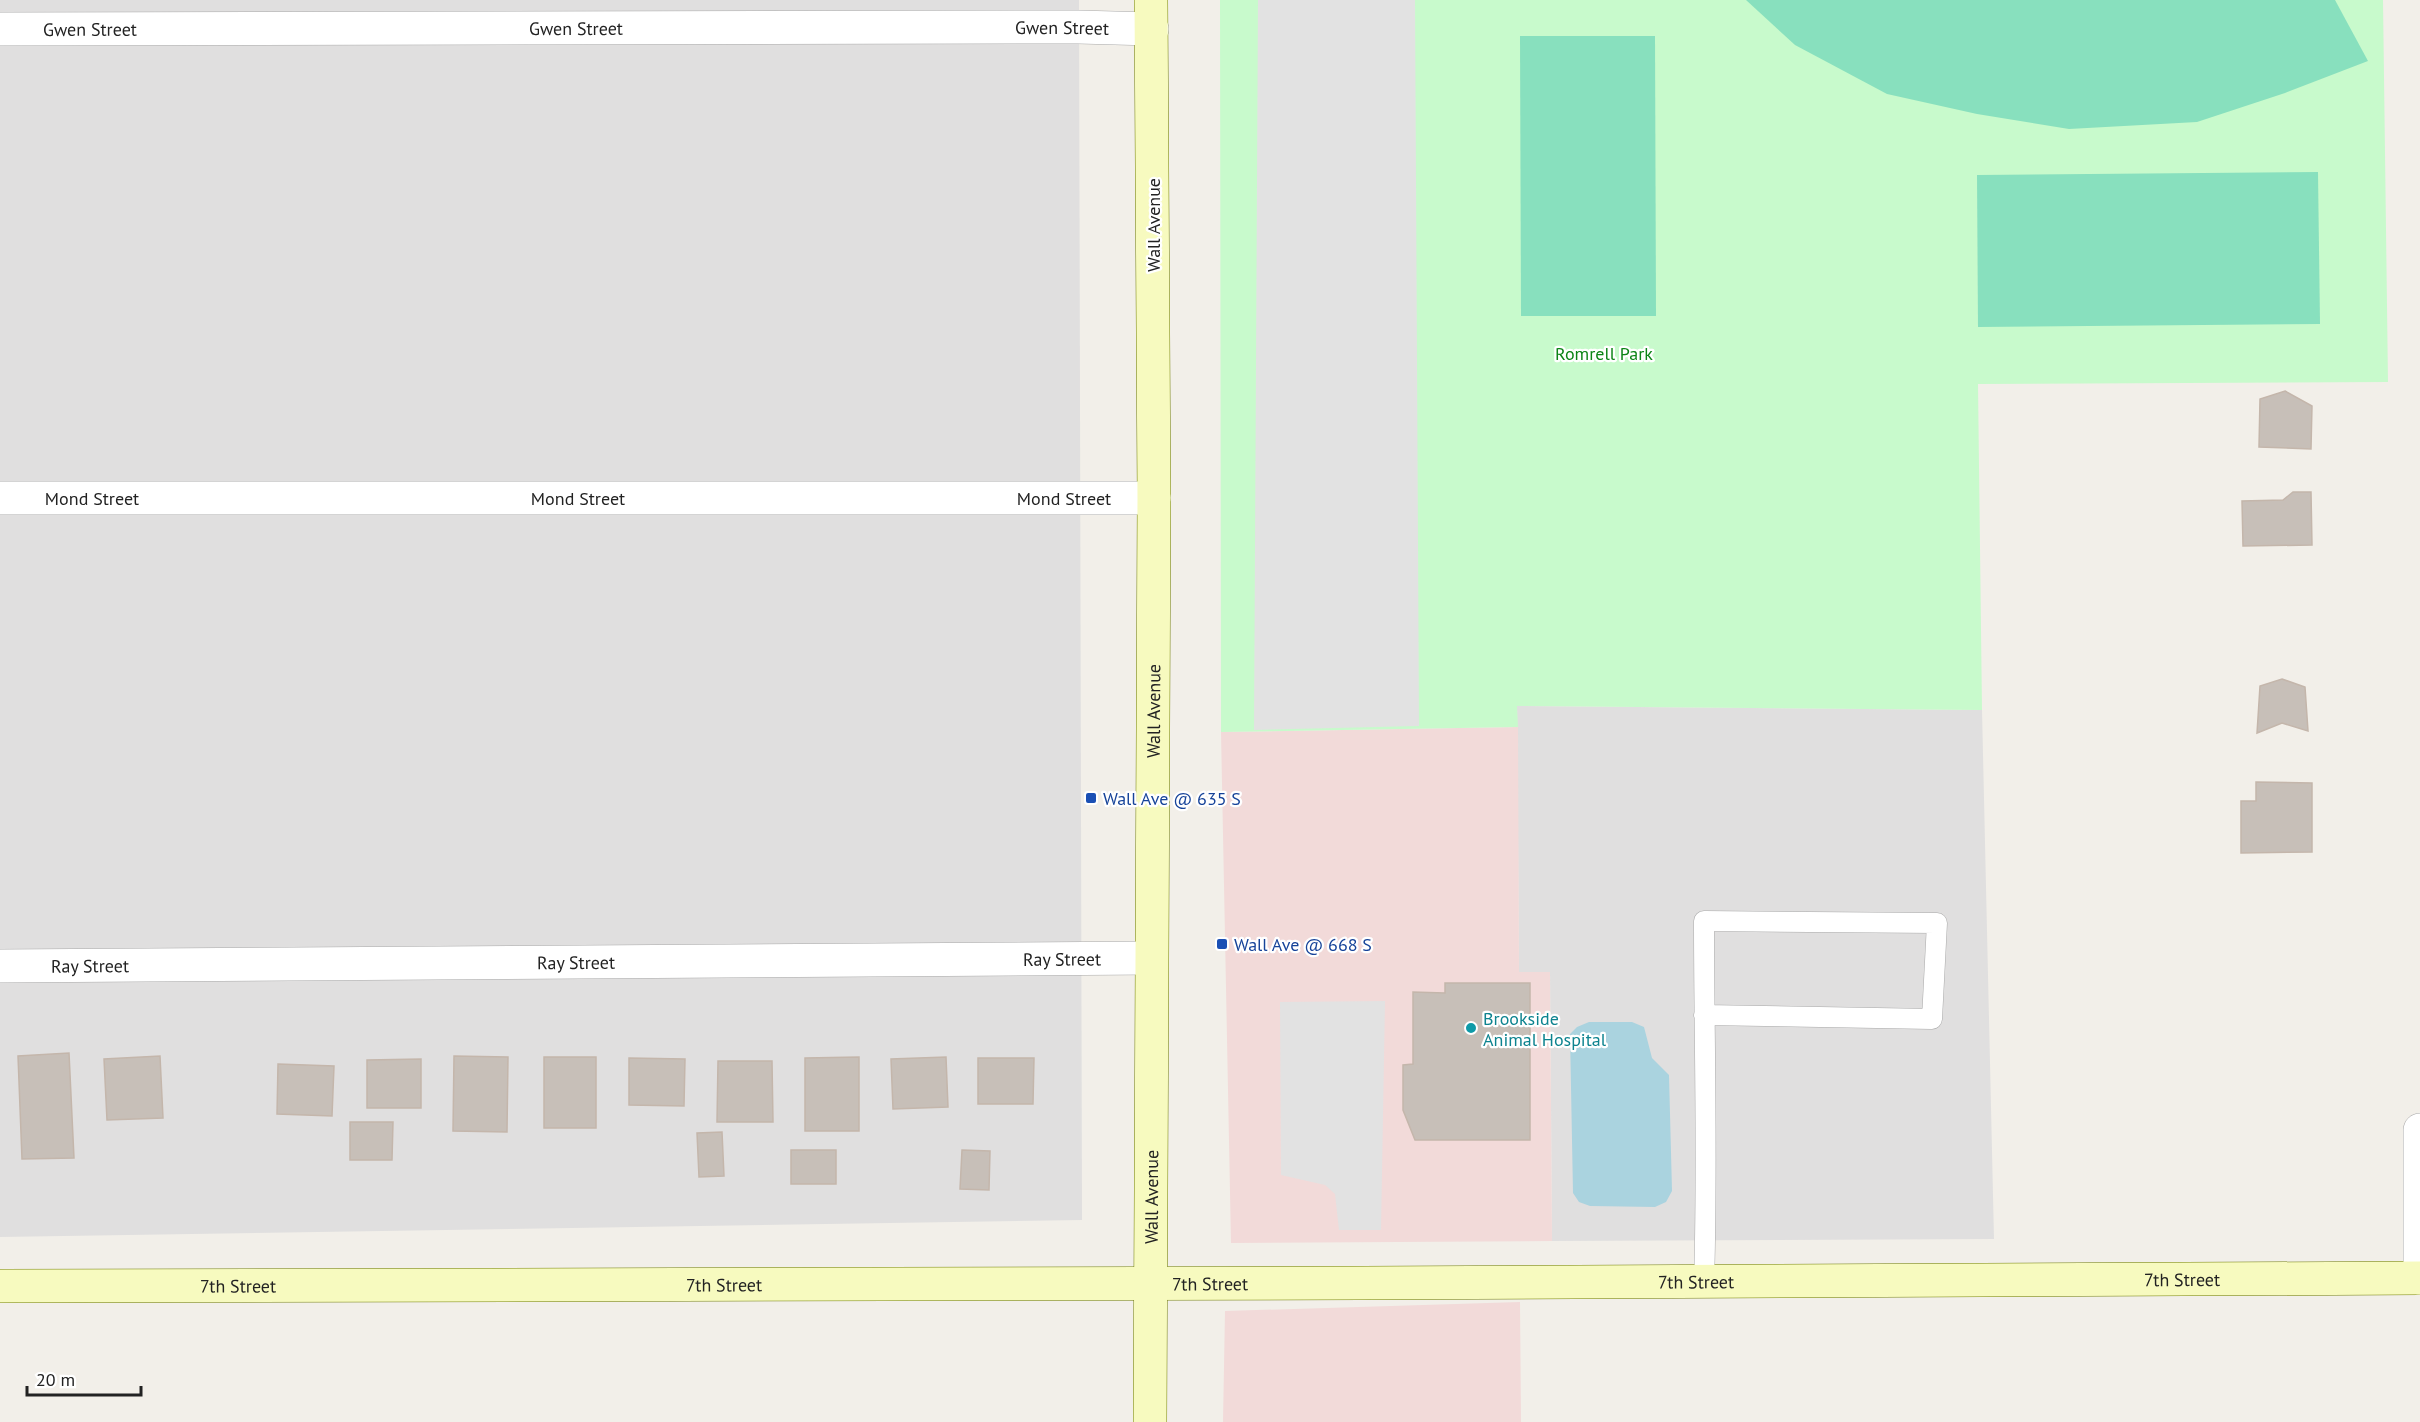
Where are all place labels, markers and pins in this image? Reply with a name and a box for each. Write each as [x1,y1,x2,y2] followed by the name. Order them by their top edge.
[1103,787,1241,810] place label: Wall Ave @ 635 S
[1084,791,1098,805] marker: Wall Ave @ 635 S
[1234,933,1372,956] place label: Wall Ave @ 668 S
[1215,937,1229,951] marker: Wall Ave @ 668 S
[1483,1007,1607,1051] place label: Brookside Animal Hospital
[1464,1021,1478,1035] marker: Brookside Animal Hospital

